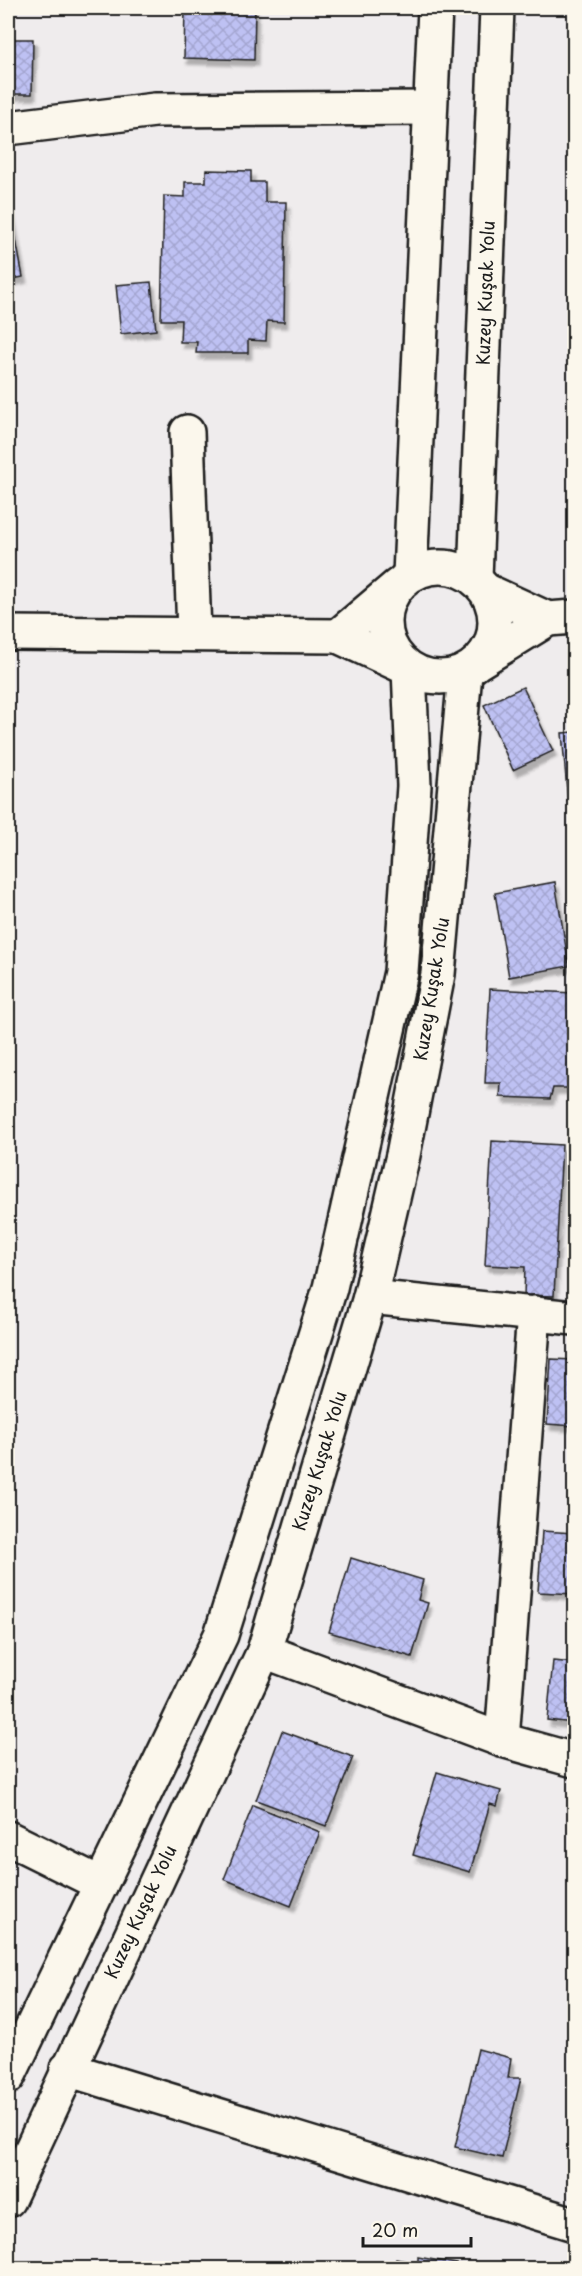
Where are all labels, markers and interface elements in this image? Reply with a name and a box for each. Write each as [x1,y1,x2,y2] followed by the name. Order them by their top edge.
[468,220,501,366] street label: Kuzey Kuşak Yolu
[406,915,455,1062] street label: Kuzey Kuşak Yolu
[284,1387,353,1534] street label: Kuzey Kuşak Yolu
[97,1840,182,1983] street label: Kuzey Kuşak Yolu
[363,2210,471,2248] scale bar
[372,2216,418,2243] text: 20 m

